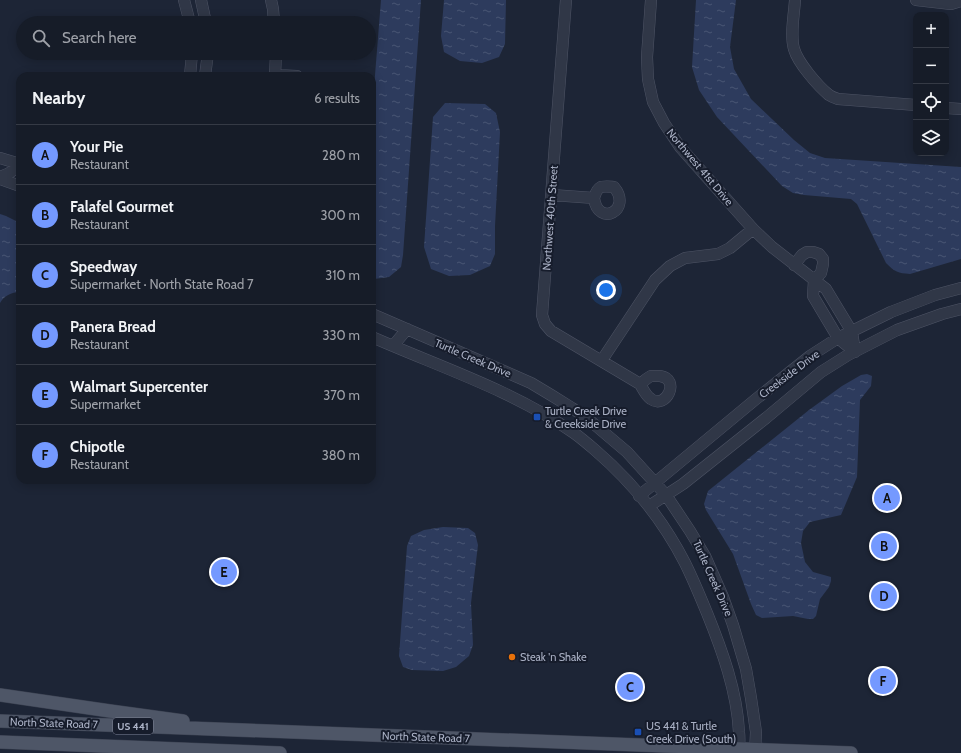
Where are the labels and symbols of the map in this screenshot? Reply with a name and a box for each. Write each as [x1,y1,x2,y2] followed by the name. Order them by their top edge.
[664,126,737,209] street label: Northwest 41st Drive
[539,165,561,271] street label: Northwest 40th Street
[596,280,616,300] your location
[433,336,514,381] street label: Turtle Creek Drive
[756,347,822,401] street label: Creekside Drive
[545,404,627,431] place label: Turtle Creek Drive & Creekside Drive
[532,412,542,422] marker: Turtle Creek Drive & Creekside Drive
[874,483,900,513] pin: A
[871,531,897,561] pin: B
[690,538,736,619] street label: Turtle Creek Drive
[211,557,237,587] pin: E
[871,581,897,611] pin: D
[520,650,587,664] place label: Steak 'n Shake
[507,652,517,662] marker: Steak 'n Shake
[870,666,896,696] pin: F
[617,672,643,702] pin: C
[10,714,99,732] street label: North State Road 7
[113,718,153,734] road number: US 441
[646,719,736,746] place label: US 441 & Turtle Creek Drive (South)
[633,727,643,737] marker: US 441 & Turtle Creek Drive (South)
[382,728,471,746] street label: North State Road 7

